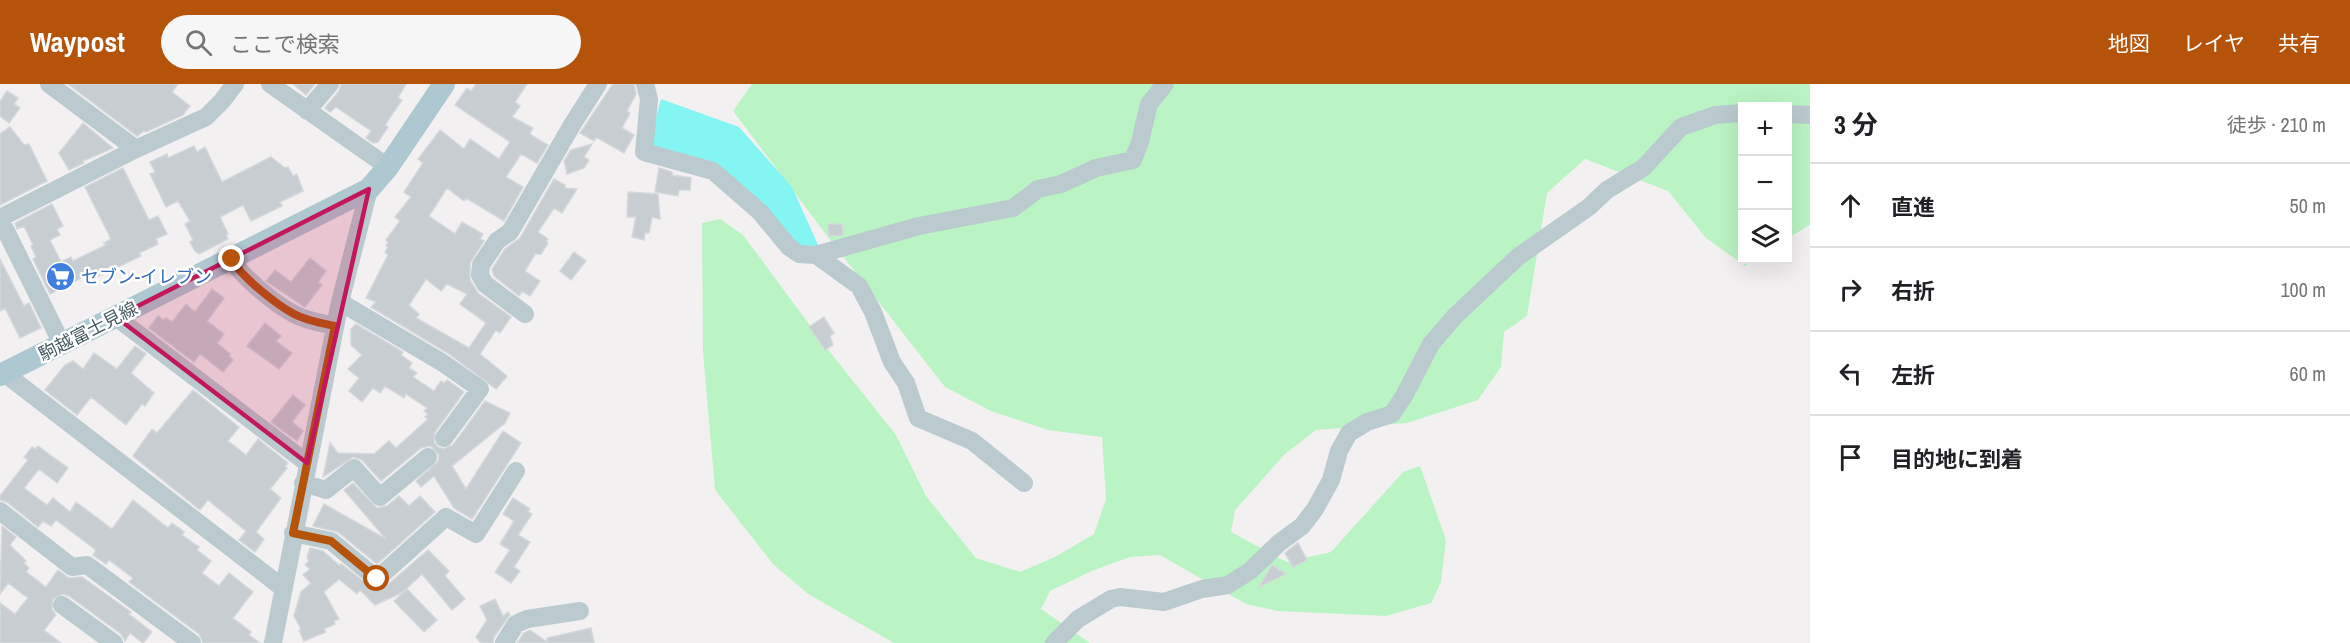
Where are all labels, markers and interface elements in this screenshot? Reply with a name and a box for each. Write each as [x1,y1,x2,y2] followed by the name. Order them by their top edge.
[161,15,581,69] search box
[30,23,125,61] text: Waypost
[182,26,215,59] icon: search
[230,29,340,59] text: ここで検索
[2108,29,2150,58] text: 地図
[2183,29,2245,58] text: レイヤ
[2278,29,2320,58] text: 共有
[1738,102,1792,264] map controls
[1738,102,1792,156] button: +
[1834,107,1878,142] text: 3 分
[2227,111,2326,138] text: 徒歩 · 210 m
[1738,156,1792,210] button: −
[1834,189,1867,222] icon: ahead
[1891,192,1935,222] text: 直進
[2290,192,2326,219] text: 50 m
[1738,210,1792,264] button: layers
[218,245,244,271] route end
[44,260,76,292] supermarket icon: セブン-イレブン
[81,264,212,289] place label: セブン-イレブン
[1834,273,1867,306] icon: right
[1891,276,1935,306] text: 右折
[2280,276,2326,303] text: 100 m
[34,295,142,367] street label: 駒越富士見線
[1834,357,1867,390] icon: left
[1891,360,1935,390] text: 左折
[2290,360,2326,387] text: 60 m
[1834,441,1867,474] icon: arrive
[1891,444,2023,474] text: 目的地に到着
[363,565,389,591] route start

